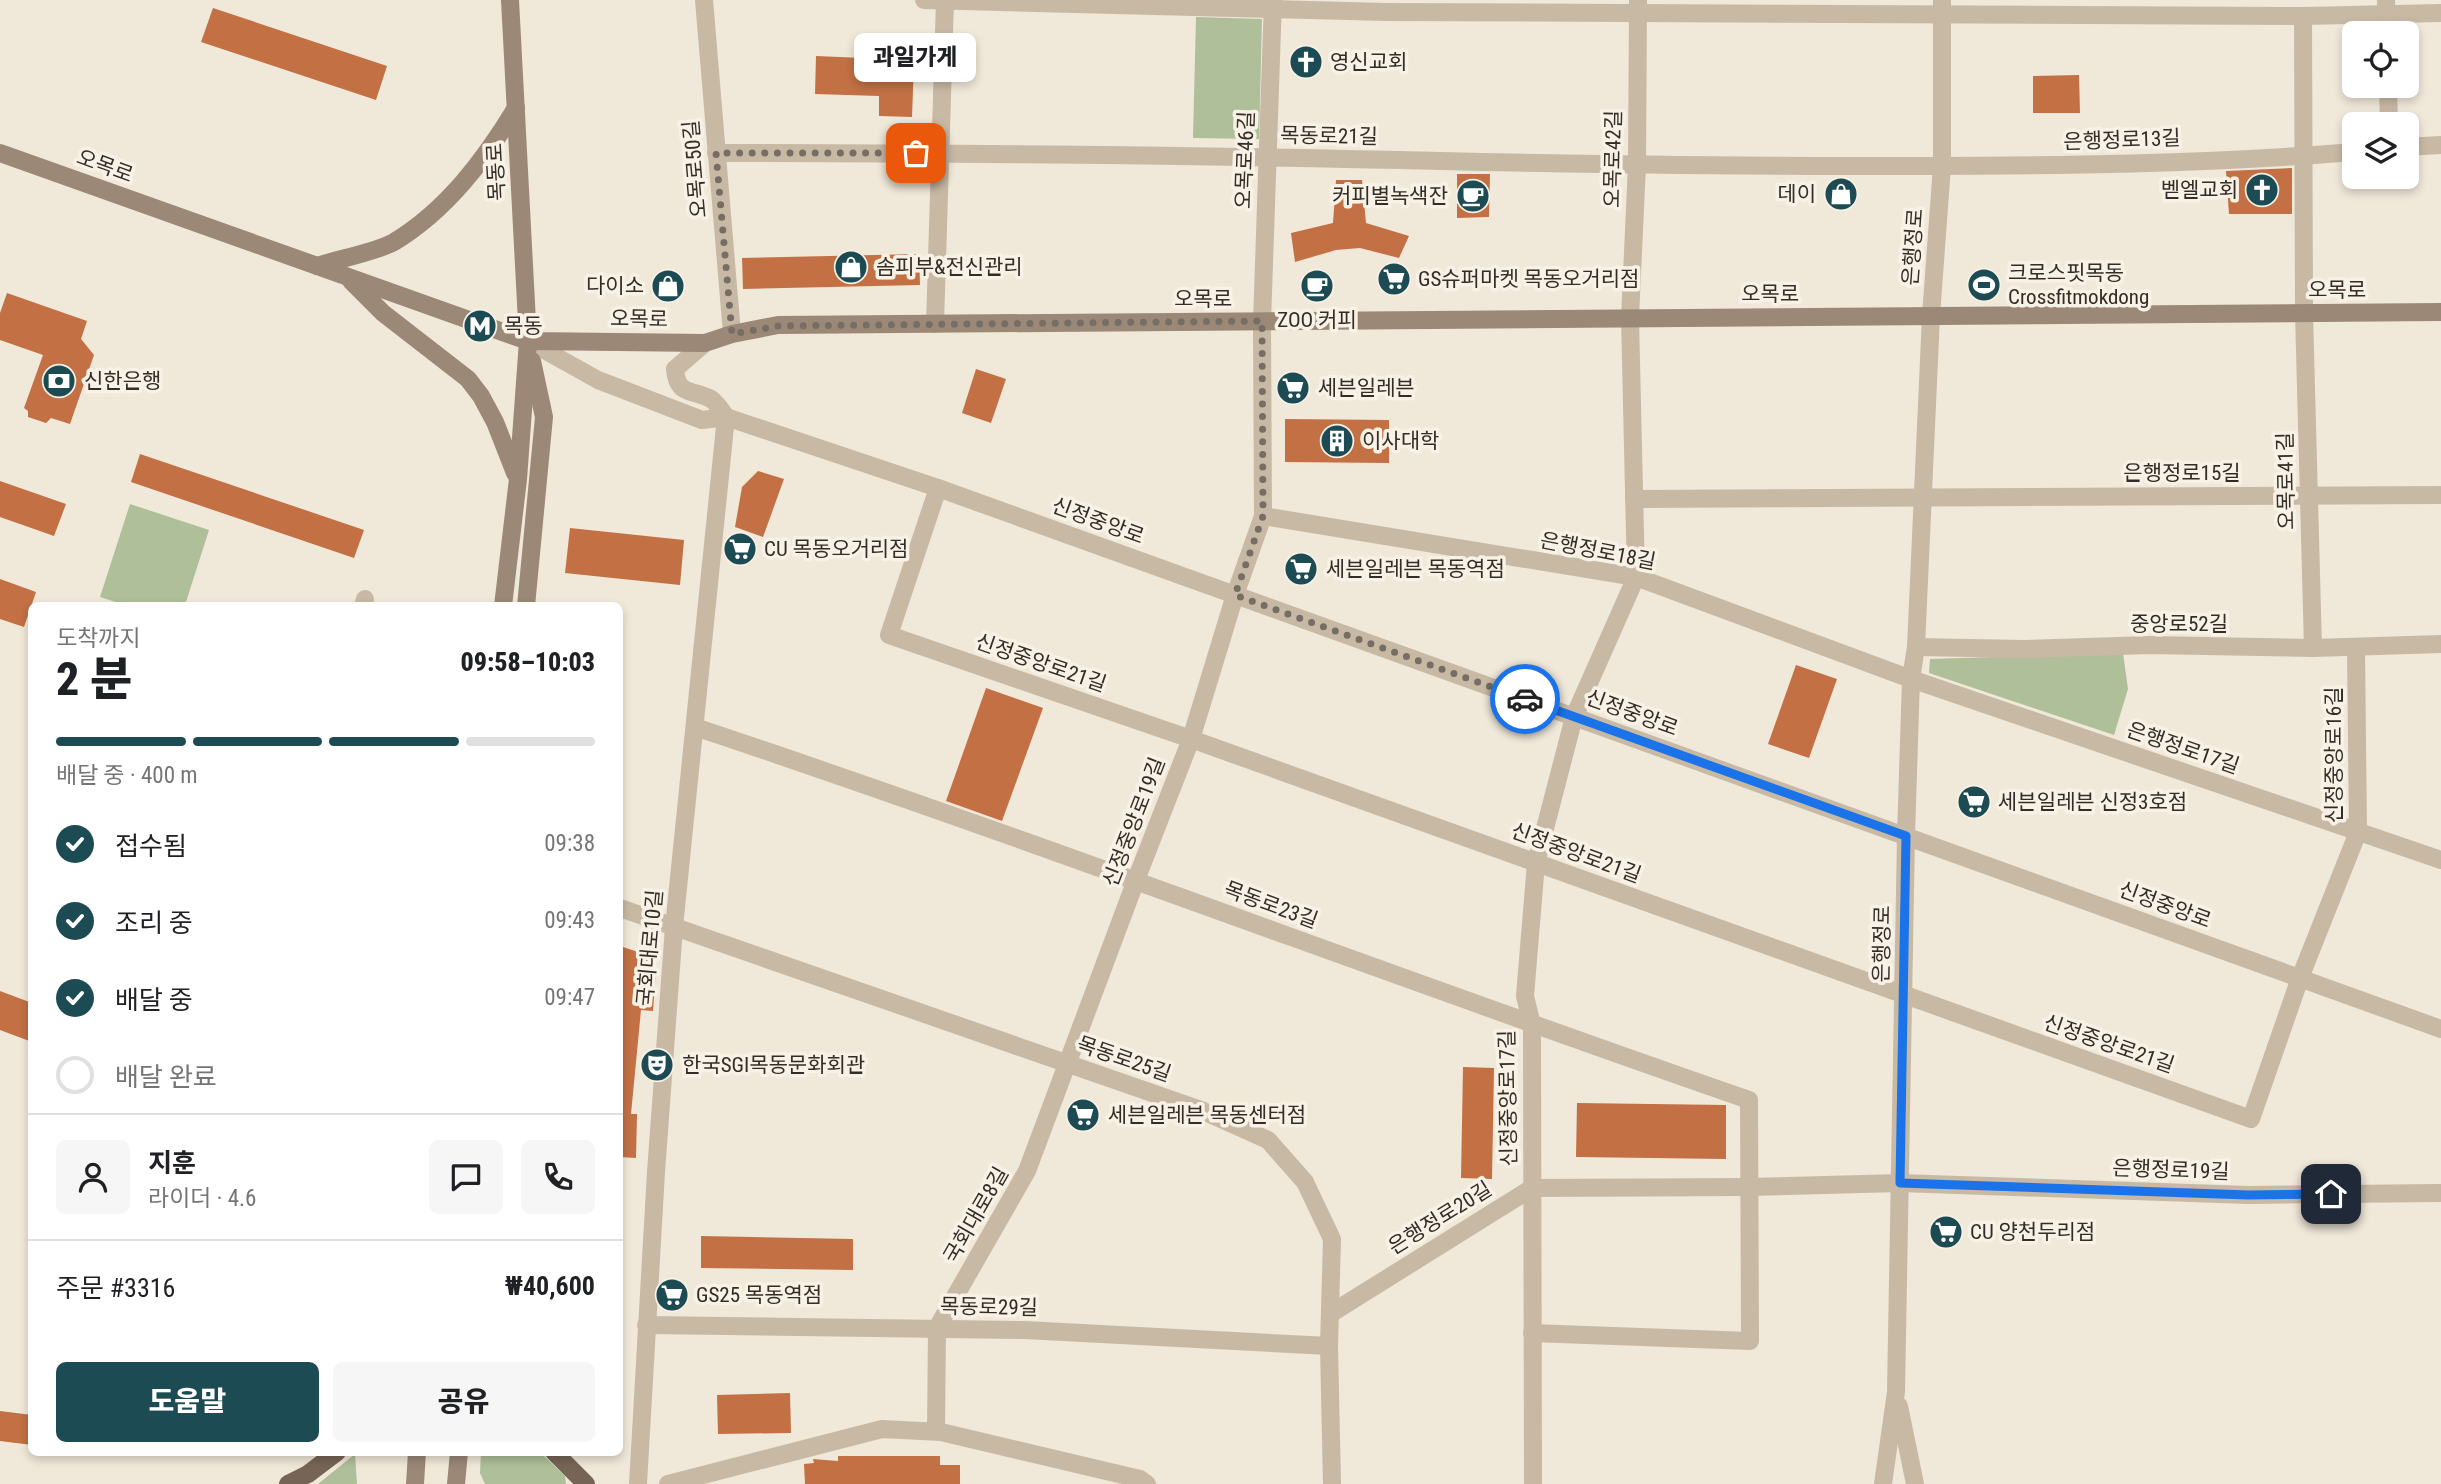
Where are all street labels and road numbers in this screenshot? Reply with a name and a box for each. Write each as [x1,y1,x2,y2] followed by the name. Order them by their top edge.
[1600,110,1626,208] street label: 오목로42길
[1231,111,1259,209] street label: 오목로46길
[679,119,711,219] street label: 오목로50길
[1280,123,1378,149] street label: 목동로21길
[2063,126,2181,154] street label: 은행정로13길
[482,142,510,202] street label: 목동로
[74,145,136,187] street label: 오목로
[1898,208,1928,286] street label: 은행정로
[2308,278,2366,302] street label: 오목로
[1741,282,1799,306] street label: 오목로
[1174,287,1232,311] street label: 오목로
[610,306,668,332] street label: 오목로
[2273,432,2299,530] street label: 오목로41길
[2123,461,2241,485] street label: 은행정로15길
[1049,493,1147,549] street label: 신정중앙로
[1538,528,1658,574] street label: 은행정로18길
[2130,612,2228,636] street label: 중앙로52길
[972,629,1110,697] street label: 신정중앙로21길
[1583,685,1681,741] street label: 신정중앙로
[2322,687,2346,823] street label: 신정중앙로16길
[2124,718,2242,778] street label: 은행정로17길
[1098,754,1170,890] street label: 신정중앙로19길
[1508,818,1644,888] street label: 신정중앙로21길
[1221,877,1321,933] street label: 목동로23길
[2116,877,2214,933] street label: 신정중앙로
[633,889,667,1007] street label: 국회대로10길
[1869,905,1895,983] street label: 은행정로
[2040,1010,2178,1078] street label: 신정중앙로21길
[1495,1029,1521,1167] street label: 신정중앙로17길
[1074,1032,1174,1086] street label: 목동로25길
[2112,1156,2230,1184] street label: 은행정로19길
[939,1163,1013,1267] street label: 국회대로8길
[1384,1177,1496,1259] street label: 은행정로20길
[940,1294,1038,1320] street label: 목동로29길

